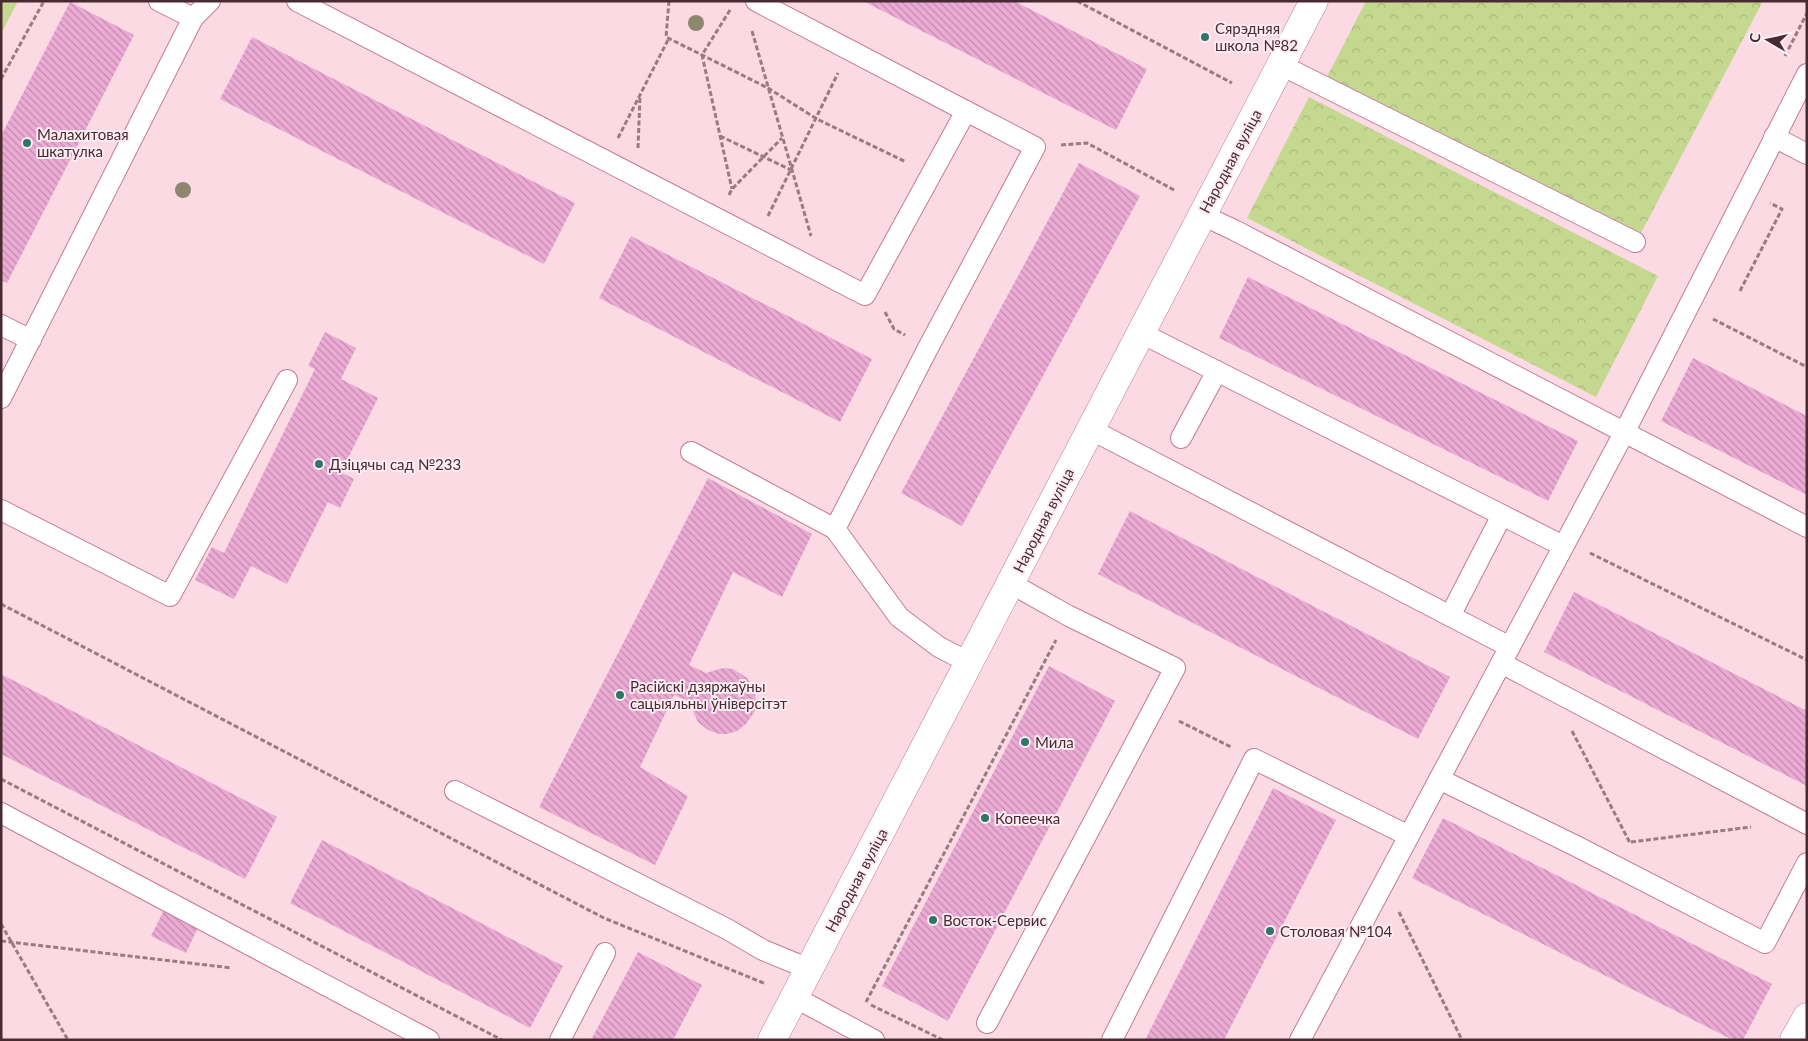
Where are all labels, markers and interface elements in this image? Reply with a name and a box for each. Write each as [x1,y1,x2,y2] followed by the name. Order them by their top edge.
[1743,15,1793,65] north arrow
[1215,19,1298,54] place label: Сярэдняя школа №82
[1199,31,1211,43] marker: Сярэдняя школа №82
[1746,31,1764,44] text: С
[1195,106,1265,216] street label: Народная вуліца
[37,125,129,160] place label: Малахитовая шкатулка
[21,137,33,149] marker: Малахитовая шкатулка
[329,455,461,473] place label: Дзіцячы сад №233
[313,458,325,470] marker: Дзіцячы сад №233
[1009,465,1077,575] street label: Народная вуліца
[630,677,788,712] place label: Расійскі дзяржаўны сацыяльны ўніверсітэт
[614,689,626,701] marker: Расійскі дзяржаўны сацыяльны ўніверсітэт
[1035,733,1074,751] place label: Мила
[1019,736,1031,748] marker: Мила
[995,809,1060,827] place label: Копеечка
[979,812,991,824] marker: Копеечка
[821,825,891,935] street label: Народная вуліца
[943,911,1047,929] place label: Восток-Сервис
[927,914,939,926] marker: Восток-Сервис
[1280,922,1392,940] place label: Столовая №104
[1264,925,1276,937] marker: Столовая №104

